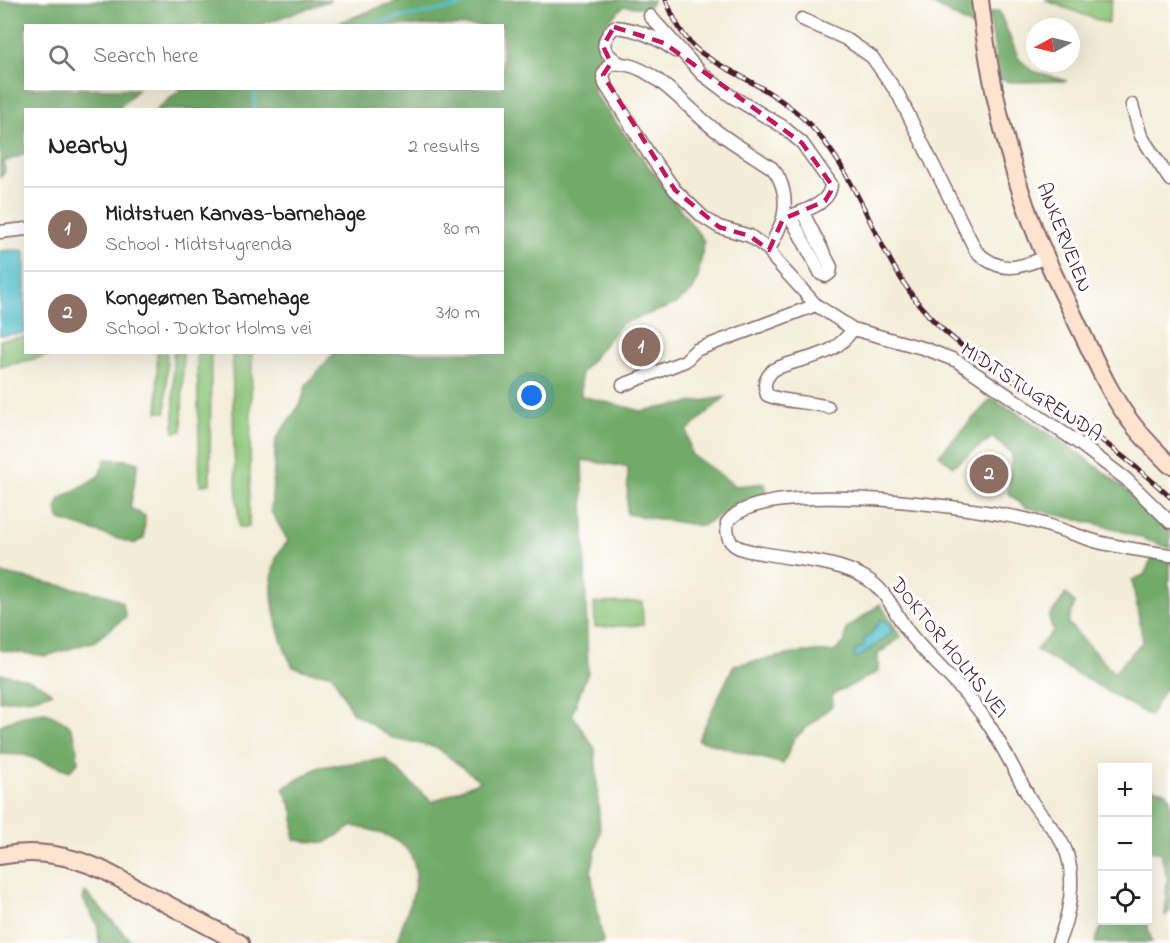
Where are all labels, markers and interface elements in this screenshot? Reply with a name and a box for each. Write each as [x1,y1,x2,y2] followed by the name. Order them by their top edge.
[1026,18,1080,72] north arrow
[24,24,504,90] search box
[45,41,78,74] icon: search
[93,41,198,73] text: Search here
[48,128,127,166] text: Nearby
[408,133,480,162] text: 2 results
[1027,178,1099,297] street label: ANKERVEIEN
[105,199,366,231] text: Midtstuen Kanvas-barnehage
[64,215,71,244] text: 1
[443,215,480,244] text: 80 m
[105,231,292,260] text: School · Midtstugrenda
[105,283,309,315] text: Kongeørnen Barnehage
[63,299,72,328] text: 2
[436,299,480,328] text: 310 m
[105,315,312,344] text: School · Doktor Holms vei
[622,324,660,370] pin: 1
[954,335,1108,450] street label: MIDTSTUGRENDA
[517,381,546,410] your location
[970,452,1008,496] pin: 2
[882,571,1015,725] street label: DOKTOR HOLMS VEI
[1098,763,1152,925] map controls
[1098,763,1152,817] button: +
[1098,817,1152,871] button: −
[1098,871,1152,925] button: locate

